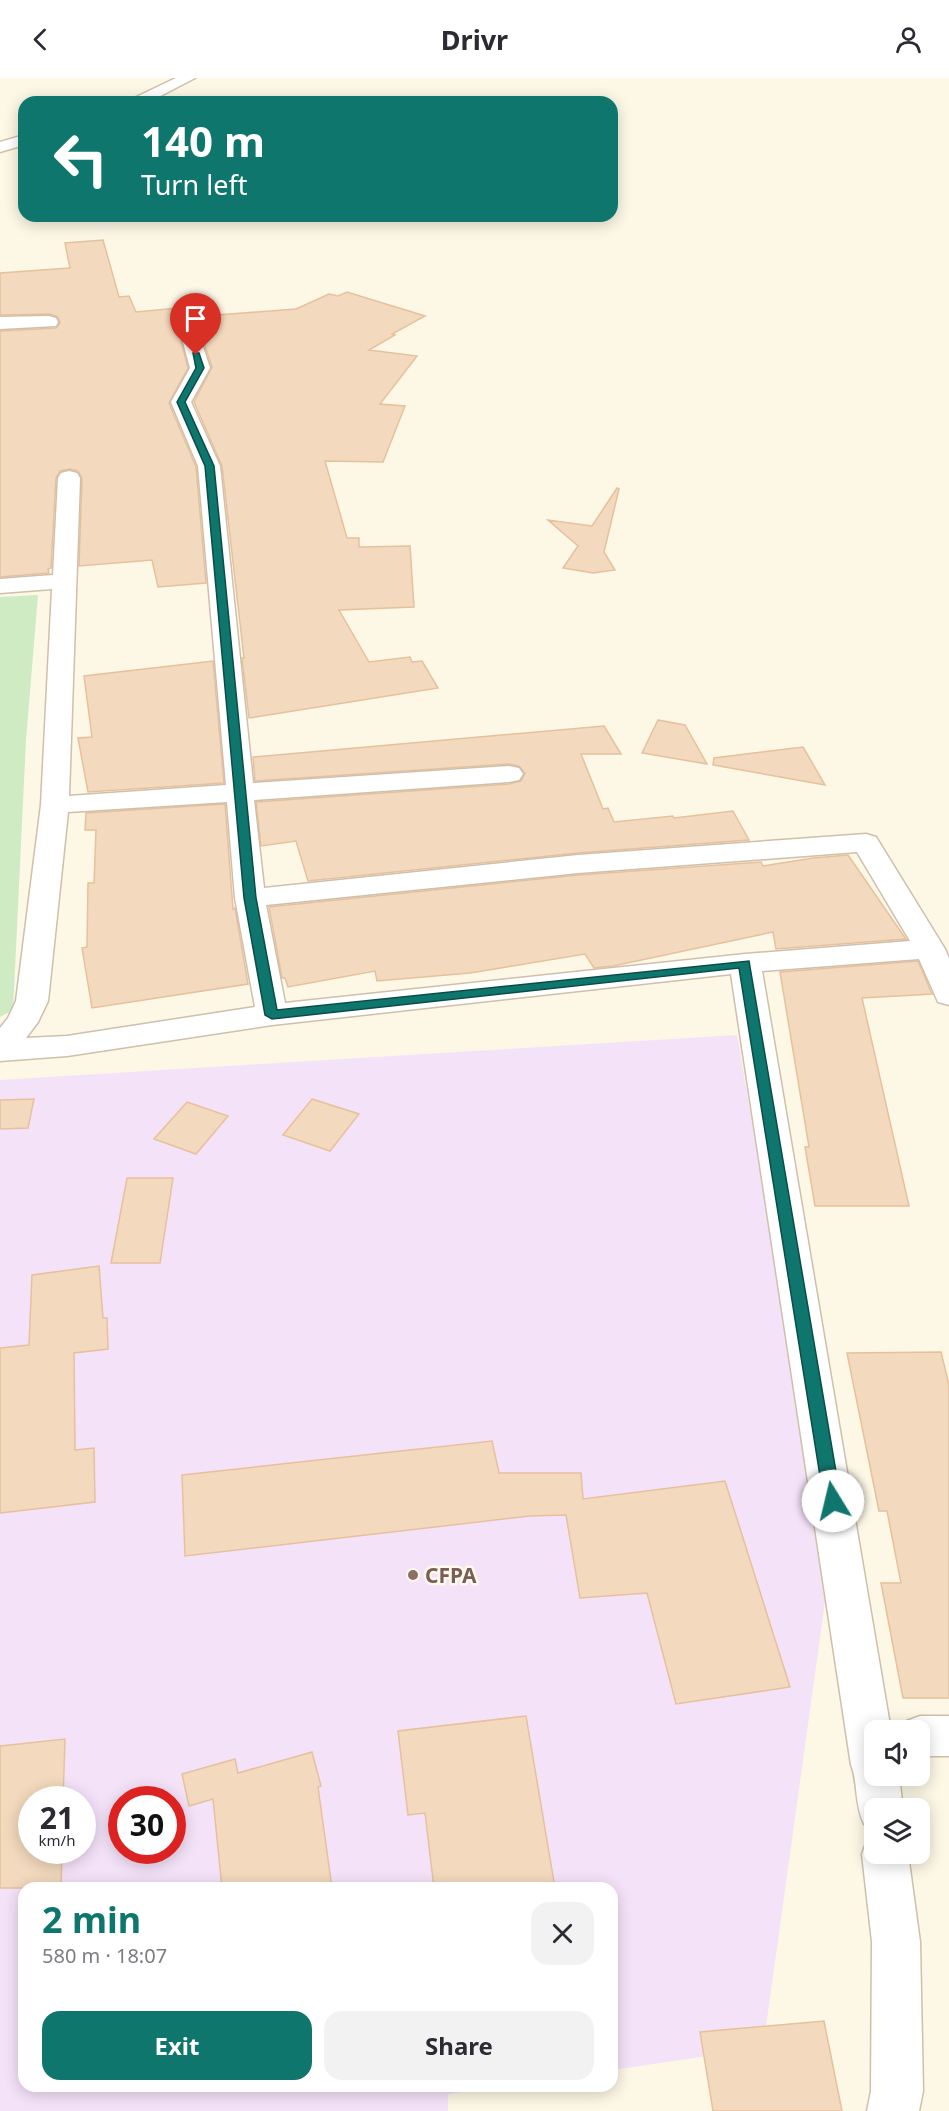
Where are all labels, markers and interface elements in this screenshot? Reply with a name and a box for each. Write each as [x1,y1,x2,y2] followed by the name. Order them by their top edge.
[441,21,508,58] text: Drivr
[24,23,57,56] icon: back
[892,23,925,56] icon: person
[141,112,265,169] text: 140 m
[42,120,120,198] icon: left
[141,166,247,203] text: Turn left
[170,293,221,355] pin
[179,302,212,335] icon: arrive
[801,1469,865,1533] position arrow
[425,1561,477,1589] place label: CFPA
[406,1568,420,1582] marker: CFPA
[864,1720,930,1864] map controls
[864,1720,930,1786] button: sound
[108,1786,186,1864] speed limit sign: 30
[40,1797,74,1838] text: 21
[864,1798,930,1864] button: layers
[39,1830,75,1850] text: km/h
[42,1895,141,1944] text: 2 min
[531,1902,594,1965] button: close
[42,1942,167,1969] text: 580 m · 18:07
[42,2011,312,2080] button: Exit
[324,2011,594,2080] button: Share

